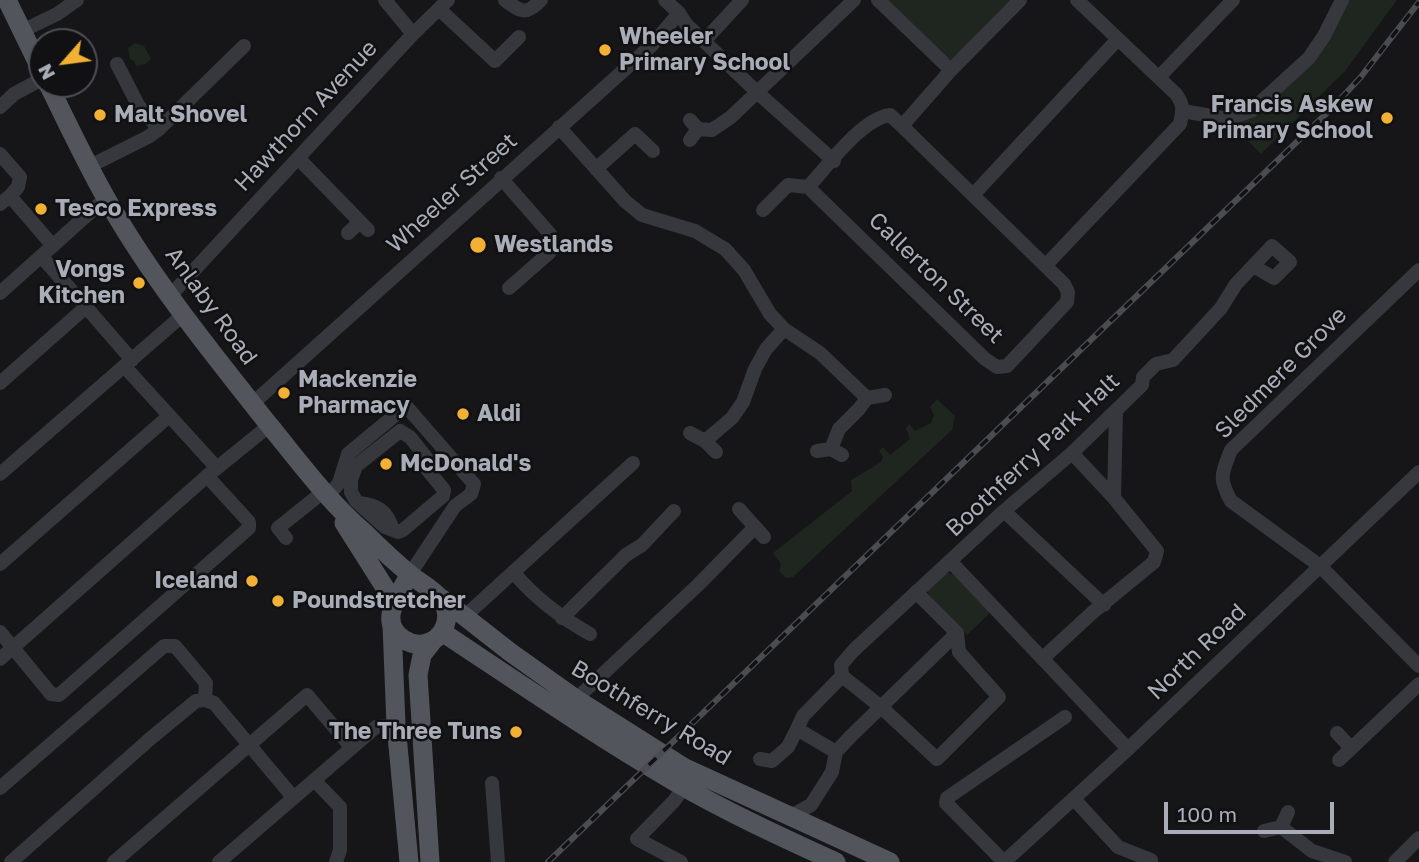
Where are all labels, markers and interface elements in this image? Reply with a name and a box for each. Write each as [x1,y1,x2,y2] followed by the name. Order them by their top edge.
[619,23,790,77] place label: Wheeler Primary School
[28,28,98,98] north arrow
[229,35,383,197] street label: Hawthorn Avenue
[597,42,613,58] marker: Wheeler Primary School
[32,60,59,84] text: N
[1202,91,1373,145] place label: Francis Askew Primary School
[114,101,247,129] place label: Malt Shovel
[92,107,108,123] marker: Malt Shovel
[1379,110,1395,126] marker: Francis Askew Primary School
[381,127,523,259] street label: Wheeler Street
[55,195,217,223] place label: Tesco Express
[33,201,49,217] marker: Tesco Express
[863,207,1009,349] street label: Callerton Street
[494,231,613,259] place label: Westlands
[468,235,488,255] marker: Westlands
[159,242,263,370] street label: Anlaby Road
[38,256,125,310] place label: Vongs Kitchen
[131,275,147,291] marker: Vongs Kitchen
[1209,301,1353,445] street label: Sledmere Grove
[298,366,417,420] place label: Mackenzie Pharmacy
[940,367,1126,543] street label: Boothferry Park Halt
[276,385,292,401] marker: Mackenzie Pharmacy
[477,400,521,428] place label: Aldi
[455,406,471,422] marker: Aldi
[400,450,531,478] place label: McDonald's
[378,456,394,472] marker: McDonald's
[154,567,238,595] place label: Iceland
[244,573,260,589] marker: Iceland
[292,587,466,615] place label: Poundstretcher
[270,593,286,609] marker: Poundstretcher
[1142,598,1252,706] street label: North Road
[566,654,736,772] street label: Boothferry Road
[329,718,502,746] place label: The Three Tuns
[508,724,524,740] marker: The Three Tuns
[1167,788,1337,832] scale bar
[1177,801,1237,827] text: 100 m

